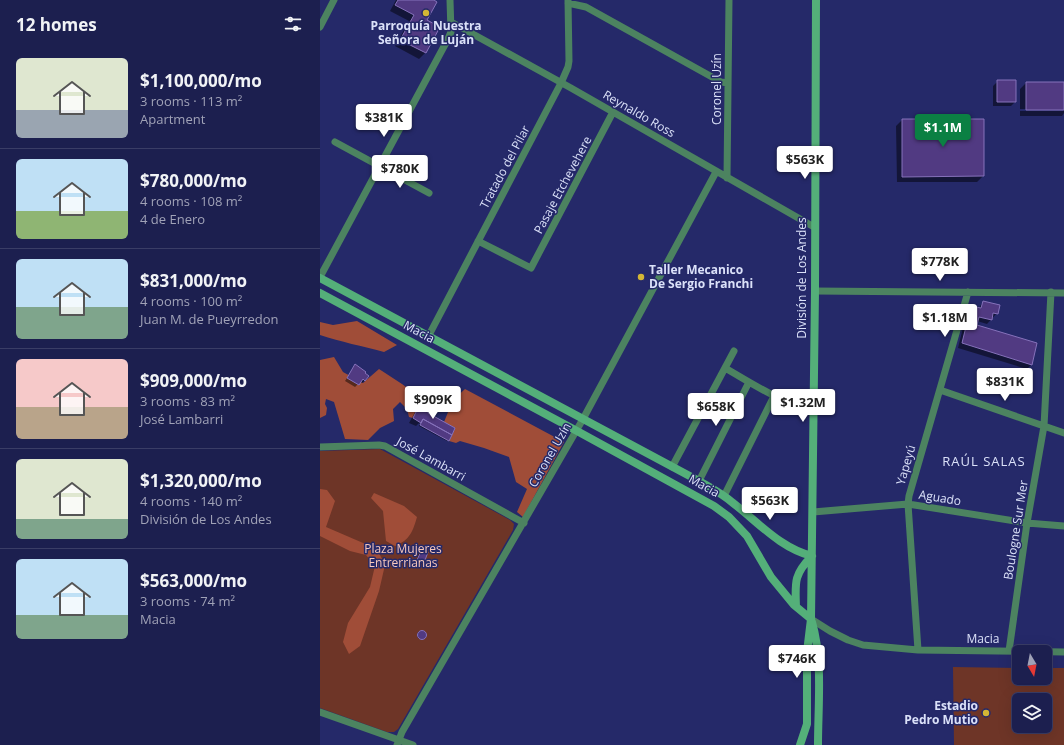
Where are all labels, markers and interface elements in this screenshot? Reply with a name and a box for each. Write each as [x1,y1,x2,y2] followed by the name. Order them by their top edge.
[421,8,431,18] marker: Parroquía Nuestra Señora de Luján
[16,13,97,36] text: 12 homes
[282,13,304,35] icon: filters
[370,17,482,48] place label: Parroquía Nuestra Señora de Luján
[708,53,725,125] street label: Coronel Uzín
[140,69,262,92] text: $1,100,000/mo
[48,74,96,122] icon: home
[600,86,679,141] street label: Reynaldo Ross
[140,92,242,110] text: 3 rooms · 113 m²
[356,104,412,138] pin: $381K
[365,108,403,126] text: $381K
[140,110,205,128] text: Apartment
[915,114,971,148] pin: $1.1M
[924,118,962,136] text: $1.1M
[475,122,534,211] street label: Tratado del Pilar
[530,133,596,237] street label: Pasaje Etchevehere
[777,146,833,180] pin: $563K
[786,150,824,168] text: $563K
[372,155,428,189] pin: $780K
[381,159,419,177] text: $780K
[140,169,247,192] text: $780,000/mo
[48,175,96,223] icon: home
[140,192,242,210] text: 4 rooms · 108 m²
[140,210,205,228] text: 4 de Enero
[793,217,810,339] street label: División de Los Andes
[912,248,968,282] pin: $778K
[921,252,959,270] text: $778K
[649,261,753,292] place label: Taller Mecanico De Sergio Franchi
[140,269,247,292] text: $831,000/mo
[636,272,646,282] marker: Taller Mecanico De Sergio Franchi
[48,275,96,323] icon: home
[140,292,242,310] text: 4 rooms · 100 m²
[912,304,978,338] pin: $1.18M
[922,308,968,326] text: $1.18M
[140,310,278,328] text: Juan M. de Pueyrredon
[401,316,438,347] street label: Macia
[977,368,1033,402] pin: $831K
[140,369,247,392] text: $909,000/mo
[986,372,1024,390] text: $831K
[48,375,96,423] icon: home
[405,386,461,420] pin: $909K
[770,389,836,423] pin: $1.32M
[414,390,452,408] text: $909K
[140,392,235,410] text: 3 rooms · 83 m²
[688,393,744,427] pin: $658K
[780,393,826,411] text: $1.32M
[697,397,735,415] text: $658K
[140,410,223,428] text: José Lambarri
[524,419,575,490] street label: Coronel Uzín
[393,432,469,485] street label: José Lambarri
[892,443,919,487] street label: Yapeyú
[942,452,1026,470] district label: RAÚL SALAS
[140,469,262,492] text: $1,320,000/mo
[686,470,723,501] street label: Macia
[48,475,96,523] icon: home
[999,479,1032,581] street label: Boulogne Sur Mer
[918,486,962,509] street label: Aguado
[742,487,798,521] pin: $563K
[751,491,789,509] text: $563K
[140,492,242,510] text: 4 rooms · 140 m²
[140,510,272,528] text: División de Los Andes
[364,540,442,571] park label: Plaza Mujeres Entrerrianas
[140,569,247,592] text: $563,000/mo
[48,575,96,623] icon: home
[140,592,235,610] text: 3 rooms · 74 m²
[140,610,176,628] text: Macia
[967,630,999,647] street label: Macia
[769,645,825,679] pin: $746K
[1012,645,1052,685] north arrow
[1012,645,1052,733] map controls
[778,649,816,667] text: $746K
[1012,693,1052,733] button: layers
[904,697,978,728] place label: Estadio Pedro Mutio
[981,708,991,718] marker: Estadio Pedro Mutio

